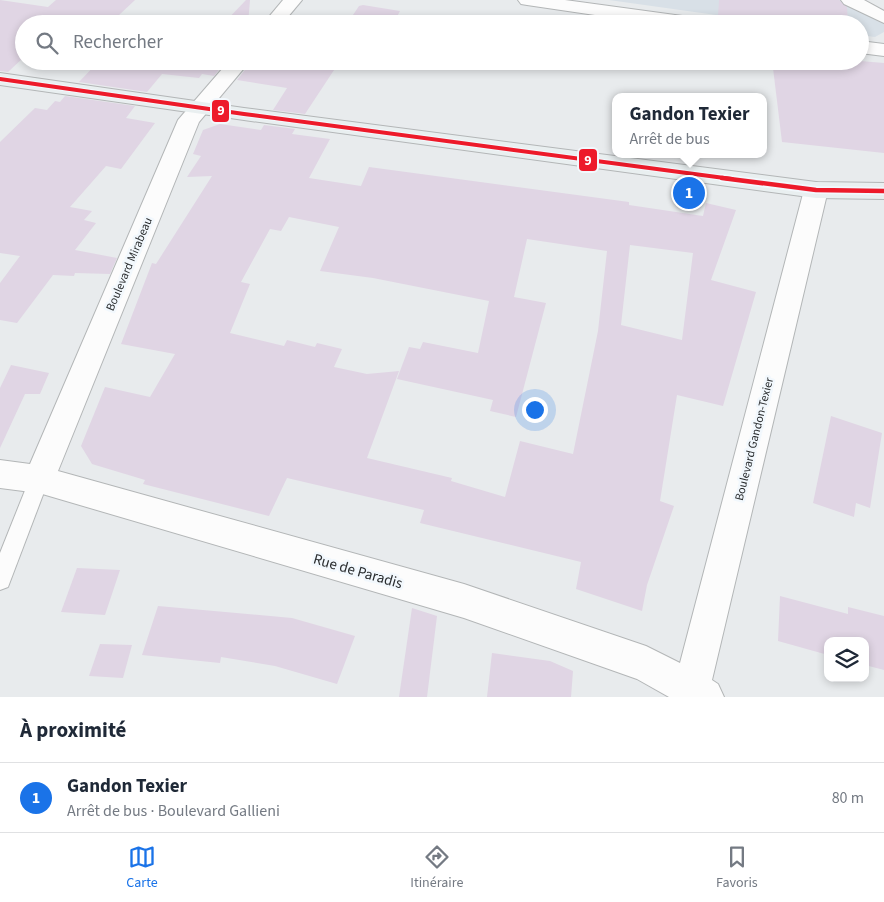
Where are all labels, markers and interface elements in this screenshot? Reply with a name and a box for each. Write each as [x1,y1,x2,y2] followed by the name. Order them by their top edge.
[15,15,869,70] search box
[33,29,61,57] icon: search
[73,29,163,56] text: Rechercher
[612,93,767,158] popup
[211,99,230,123] line badge: 9
[217,101,225,121] text: 9
[629,101,750,128] text: Gandon Texier
[629,128,710,150] text: Arrêt de bus
[578,148,598,172] line badge: 9
[584,151,592,171] text: 9
[673,174,705,212] pin: 1
[102,215,157,314] street label: Boulevard Mirabeau
[731,375,778,503] street label: Boulevard Gandon-Texier
[522,397,548,423] your location
[311,549,405,594] street label: Rue de Paradis
[824,637,869,682] map controls
[824,637,869,682] button: layers
[20,715,126,745] text: À proximité
[67,773,187,800] text: Gandon Texier
[32,787,40,809] text: 1
[832,787,864,809] text: 80 m
[67,800,280,822] text: Arrêt de bus · Boulevard Gallieni
[126,843,158,893] tab: Carte
[410,843,463,893] tab: Itinéraire
[716,843,758,893] tab: Favoris

